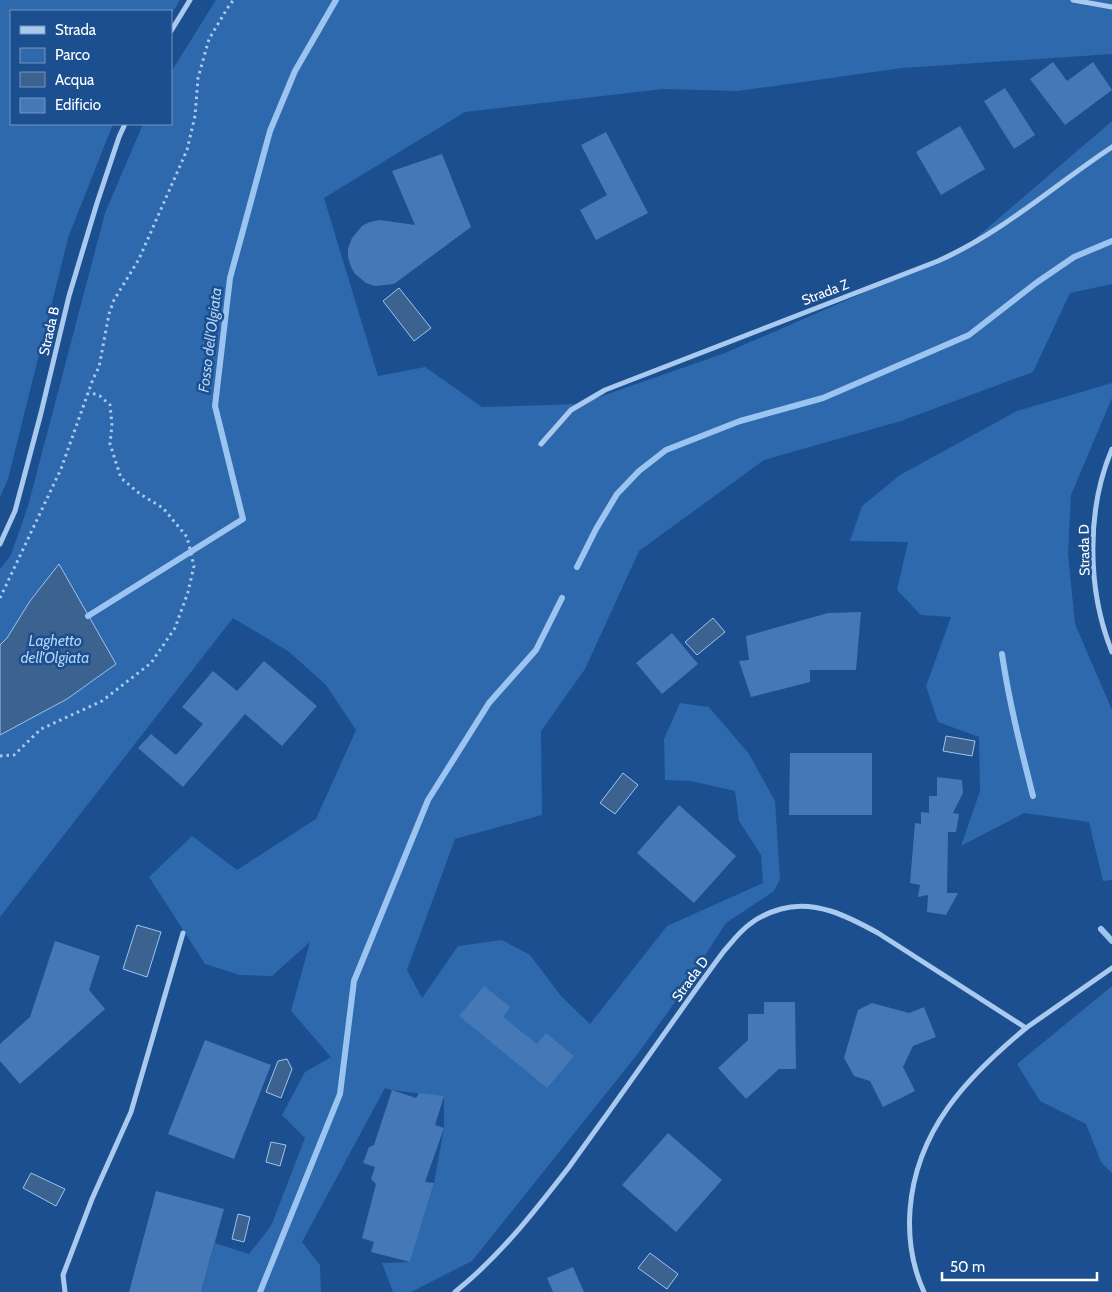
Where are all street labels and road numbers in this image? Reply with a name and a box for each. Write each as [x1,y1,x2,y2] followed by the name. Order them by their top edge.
[799,275,851,309] street label: Strada Z
[35,305,63,357] street label: Strada B
[1075,524,1093,576] street label: Strada D
[668,953,712,1005] street label: Strada D

